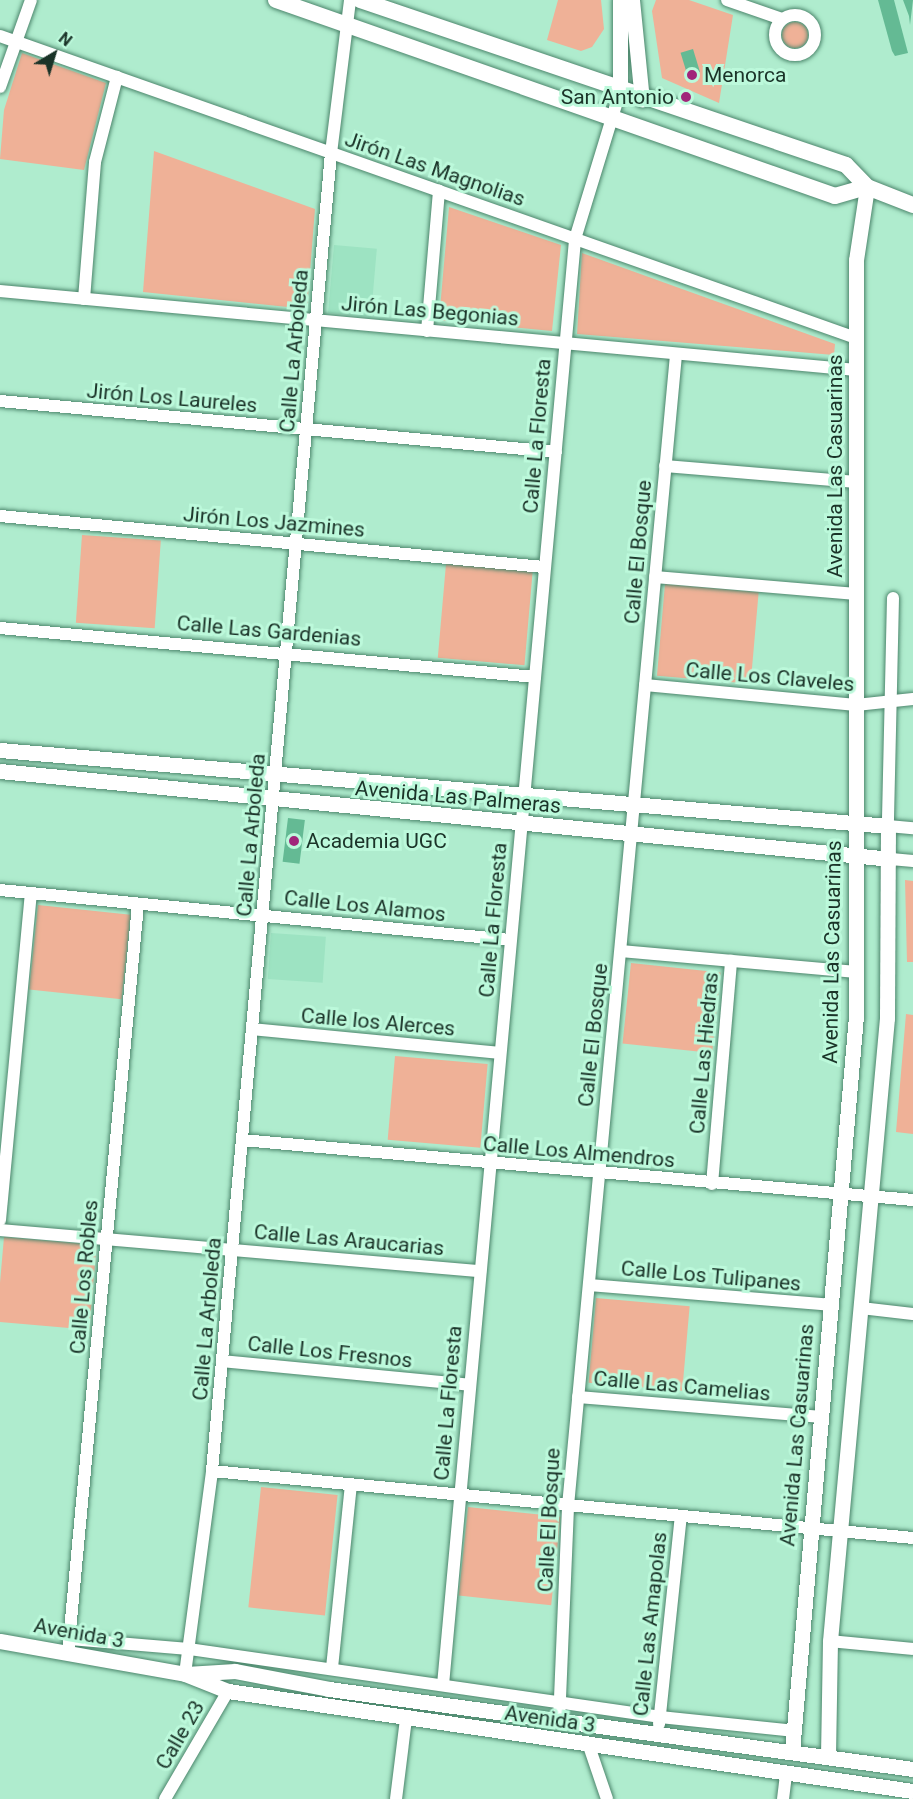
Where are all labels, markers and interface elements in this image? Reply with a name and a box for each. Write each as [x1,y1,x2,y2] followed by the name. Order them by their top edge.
[24,24,84,84] north arrow
[55,28,76,50] text: N
[704,62,786,88] place label: Menorca
[685,68,699,82] marker: Menorca
[561,84,674,110] place label: San Antonio
[679,90,693,104] marker: San Antonio
[342,126,528,212] street label: Jirón Las Magnolias
[274,268,314,434] street label: Calle La Arboleda
[340,291,520,331] street label: Jirón Las Begonias
[822,354,848,578] street label: Avenida Las Casuarinas
[518,357,556,515] street label: Calle La Floresta
[86,378,258,418] street label: Jirón Los Laureles
[619,479,657,625] street label: Calle El Bosque
[182,502,366,542] street label: Jirón Los Jazmines
[176,610,362,652] street label: Calle Las Gardenias
[685,657,855,697] street label: Calle Los Claveles
[231,752,271,918] street label: Calle La Arboleda
[354,775,562,819] street label: Avenida Las Palmeras
[306,828,447,854] place label: Academia UGC
[287,834,301,848] marker: Academia UGC
[817,840,847,1064] street label: Avenida Las Casuarinas
[474,841,512,999] street label: Calle La Floresta
[283,885,447,927] street label: Calle Los Alamos
[573,962,613,1108] street label: Calle El Bosque
[684,971,724,1135] street label: Calle Las Hiedras
[300,1003,456,1041] street label: Calle los Alerces
[482,1131,676,1173] street label: Calle Los Almendros
[65,1199,103,1355] street label: Calle Los Robles
[253,1219,445,1261] street label: Calle Las Araucarias
[187,1236,227,1402] street label: Calle La Arboleda
[620,1256,802,1296] street label: Calle Los Tulipanes
[775,1323,819,1547] street label: Avenida Las Casuarinas
[429,1324,467,1482] street label: Calle La Floresta
[246,1331,414,1373] street label: Calle Los Fresnos
[592,1366,772,1406] street label: Calle Las Camelias
[533,1447,565,1593] street label: Calle El Bosque
[628,1531,672,1717] street label: Calle Las Amapolas
[32,1613,126,1653] street label: Avenida 3
[150,1696,210,1774] street label: Calle 23
[503,1700,597,1738] street label: Avenida 3

